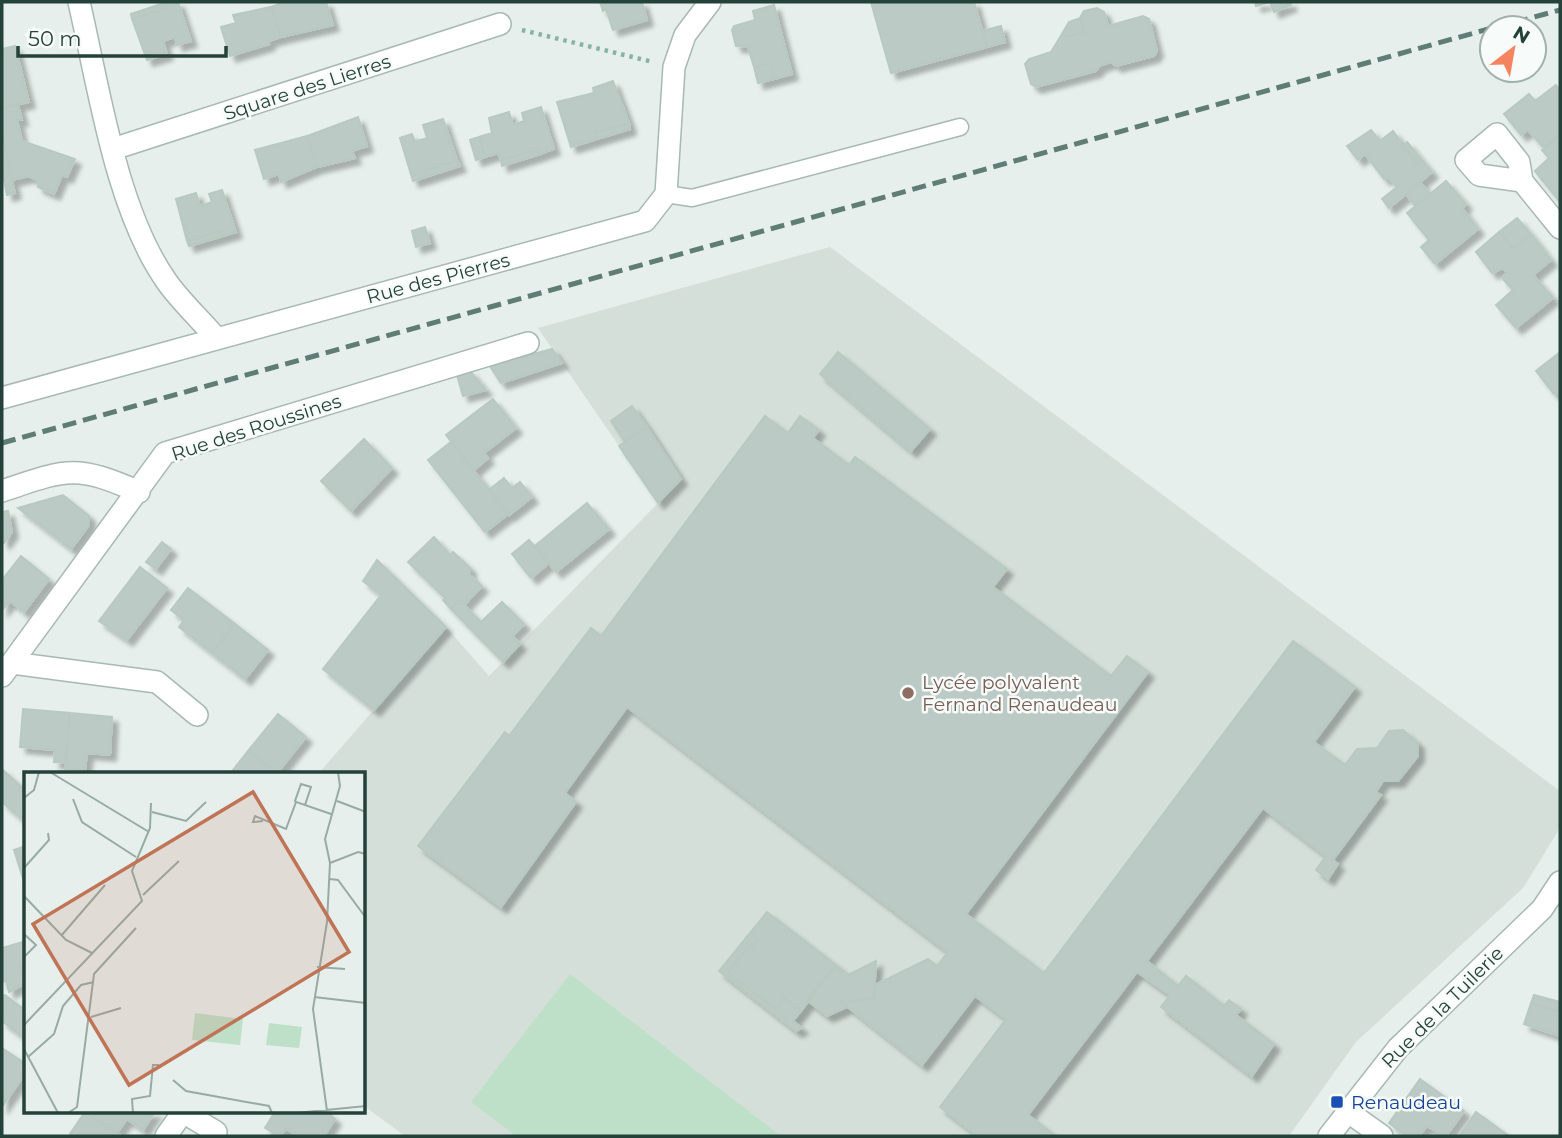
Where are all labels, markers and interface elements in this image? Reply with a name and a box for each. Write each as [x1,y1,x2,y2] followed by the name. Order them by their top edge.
[18,14,226,58] scale bar
[1478,14,1548,84] north arrow
[1509,21,1534,49] text: N
[28,26,82,51] text: 50 m
[221,50,394,125] street label: Square des Lierres
[364,248,512,309] street label: Rue des Pierres
[168,389,344,466] street label: Rue des Roussines
[922,671,1117,716] place label: Lycée polyvalent Fernand Renaudeau
[900,685,916,701] marker: Lycée polyvalent Fernand Renaudeau
[24,772,366,1114] inset map
[1377,942,1508,1073] street label: Rue de la Tuilerie
[1351,1091,1461,1114] place label: Renaudeau
[1329,1094,1345,1110] marker: Renaudeau

